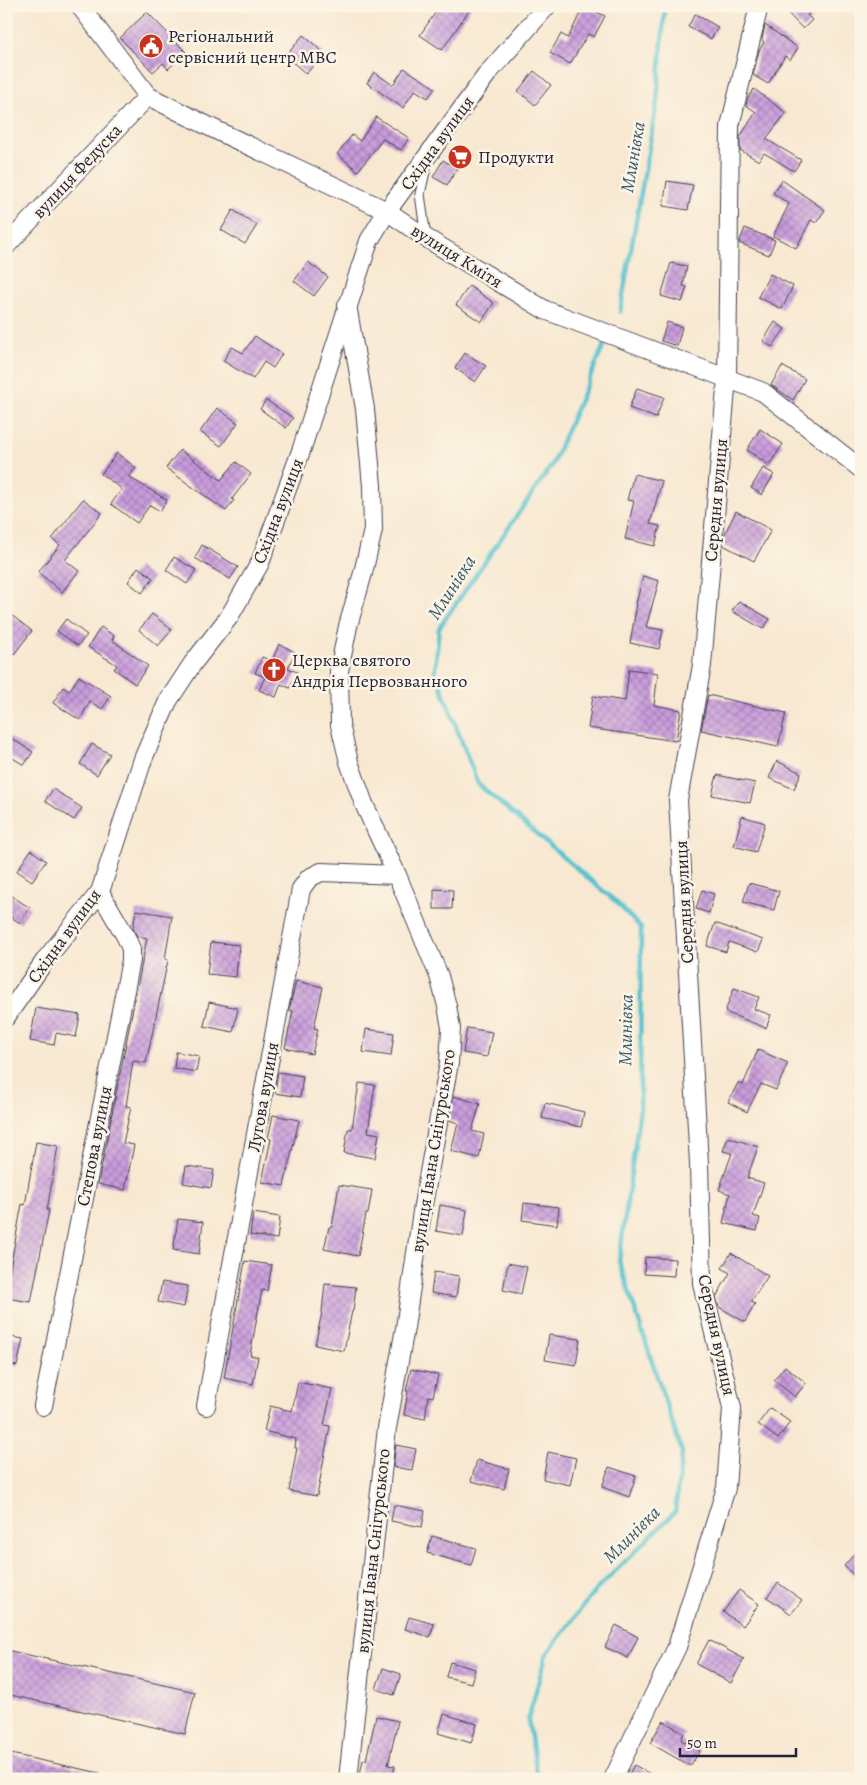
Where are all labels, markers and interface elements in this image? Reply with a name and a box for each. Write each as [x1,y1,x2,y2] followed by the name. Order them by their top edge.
[168,24,337,69] place label: Регіональний сервісний центр МВС
[138,33,164,59] public building icon: Регіональний сервісний центр МВС
[395,91,479,195] street label: Східна вулиця
[27,118,128,223] street label: вулиця Федуска
[614,119,652,195] water label: Млинівка
[447,144,473,170] supermarket icon: Продукти
[478,145,554,169] place label: Продукти
[407,218,507,294] street label: вулиця Кмітя
[699,438,733,562] street label: Середня вулиця
[247,455,309,567] street label: Східна вулиця
[421,550,482,625] water label: Млинівка
[291,648,467,693] place label: Церква святого Андрія Первозванного
[261,657,287,683] church icon: Церква святого Андрія Первозванного
[669,840,699,964] street label: Середня вулиця
[22,884,106,988] street label: Східна вулиця
[612,994,640,1066] water label: Млинівка
[242,1040,284,1154] street label: Лугова вулиця
[405,1047,461,1255] street label: вулиця Івана Снігурського
[71,1084,117,1208] street label: Степова вулиця
[692,1272,742,1398] street label: Середня вулиця
[350,1447,396,1655] street label: вулиця Івана Снігурського
[597,1500,666,1569] water label: Млинівка
[680,1725,796,1757] scale bar
[687,1733,717,1753] text: 50 m

